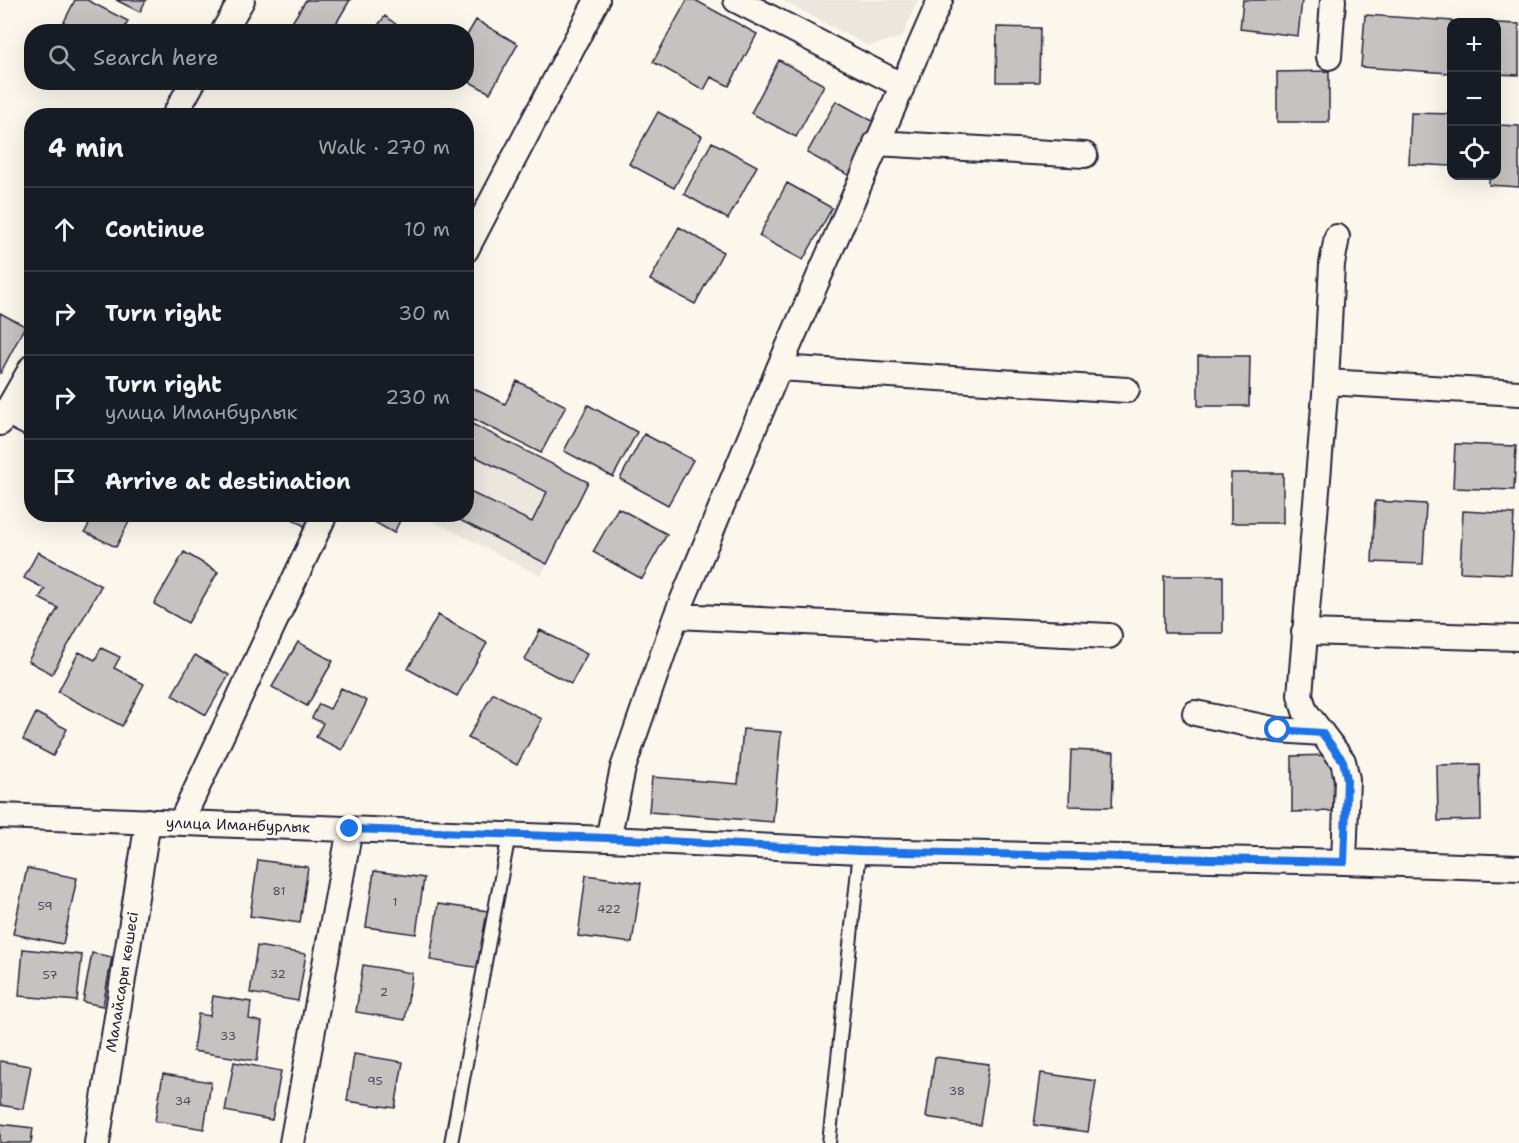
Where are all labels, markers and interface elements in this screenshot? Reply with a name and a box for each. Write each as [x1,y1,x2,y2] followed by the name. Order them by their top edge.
[1447,18,1501,180] map controls
[1447,18,1501,72] button: +
[24,24,474,90] search box
[45,41,78,74] icon: search
[93,43,219,72] text: Search here
[1447,72,1501,126] button: −
[1447,126,1501,180] button: locate
[48,130,124,165] text: 4 min
[318,134,450,160] text: Walk · 270 m
[48,213,81,246] icon: ahead
[105,215,205,244] text: Continue
[404,216,450,242] text: 10 m
[48,297,81,330] icon: right
[105,299,222,328] text: Turn right
[398,300,450,326] text: 30 m
[105,370,222,399] text: Turn right
[48,381,81,414] icon: right
[385,384,450,410] text: 230 m
[105,399,297,425] text: улица Иманбурлык
[48,465,81,498] icon: arrive
[105,467,351,496] text: Arrive at destination
[1264,716,1290,742] route start
[166,812,311,838] street label: улица Иманбурлык
[336,815,362,841] route end
[273,883,285,899] house number: 81
[392,894,398,910] house number: 1
[37,898,53,914] house number: 59
[597,901,621,917] house number: 422
[101,910,143,1054] street label: Малайсары көшесі
[270,966,286,982] house number: 32
[42,967,58,983] house number: 57
[380,984,388,1000] house number: 2
[220,1028,236,1044] house number: 33
[367,1073,383,1089] house number: 95
[949,1083,965,1099] house number: 38
[175,1093,191,1109] house number: 34

